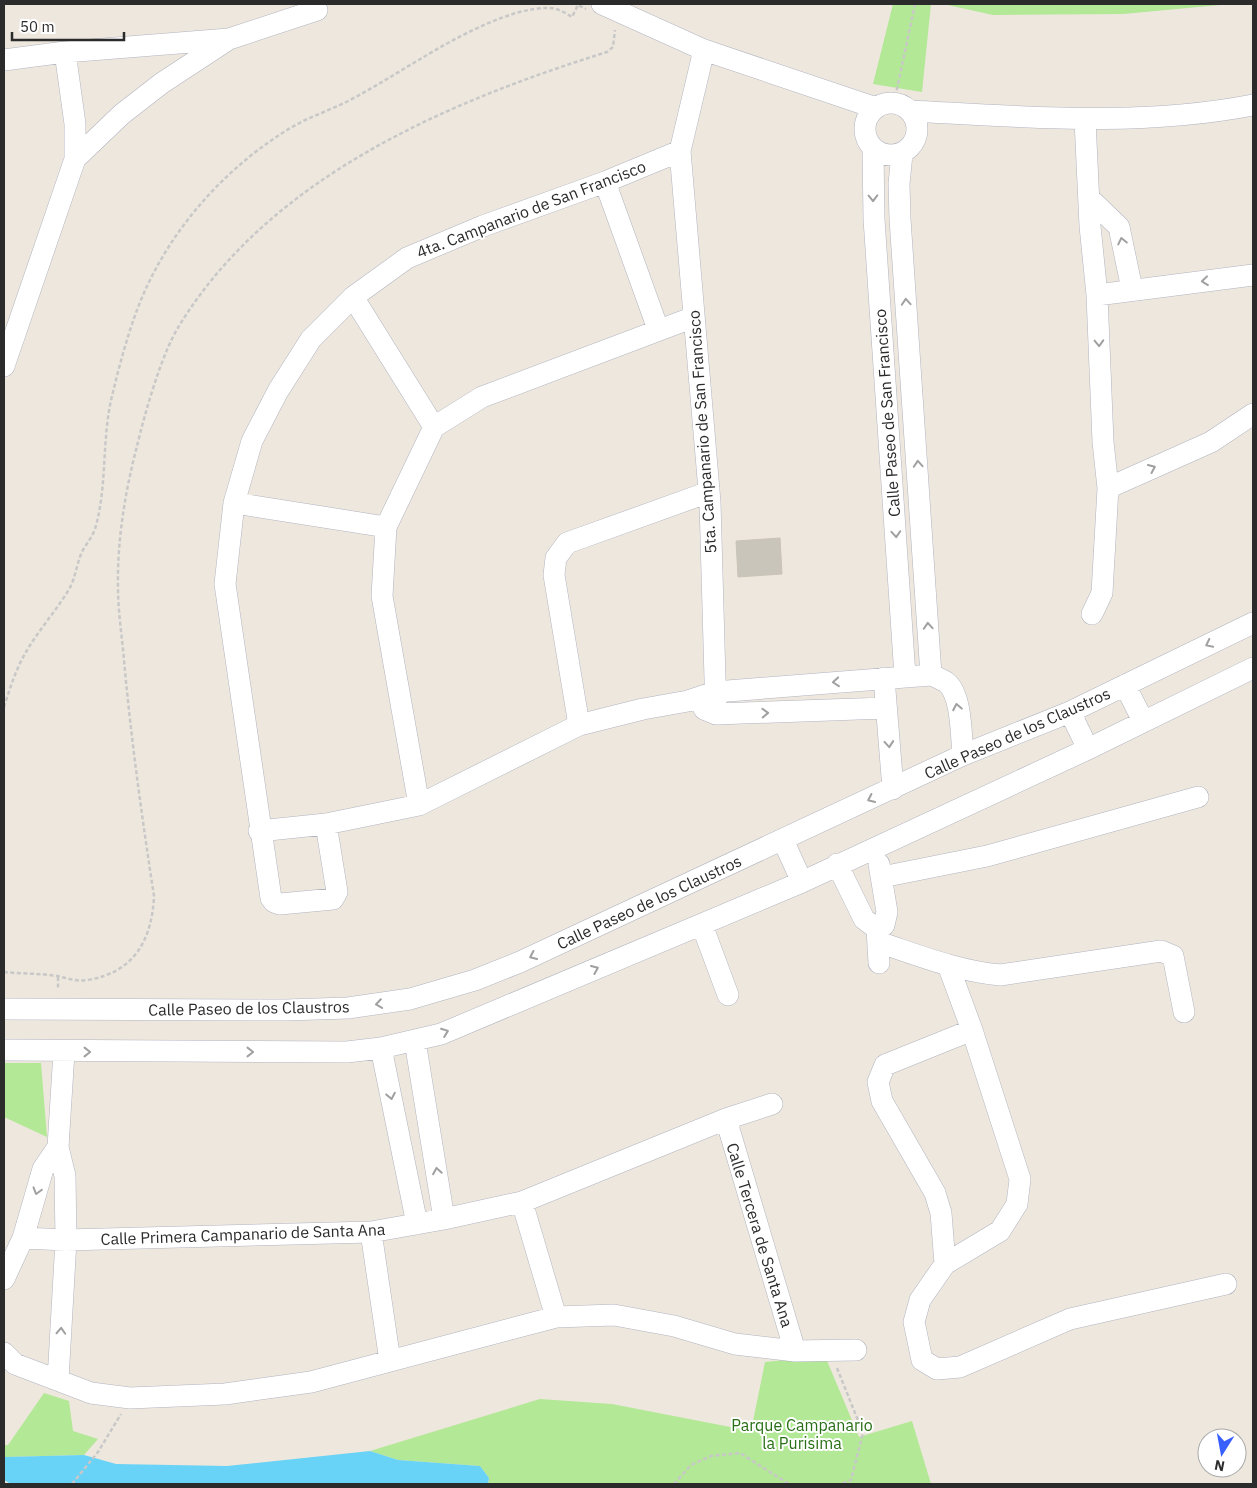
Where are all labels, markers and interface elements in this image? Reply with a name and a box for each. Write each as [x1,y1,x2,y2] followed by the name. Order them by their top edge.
[12,10,125,42] scale bar
[20,17,55,36] text: 50 m
[414,156,648,262] street label: 4ta. Campanario de San Francisco
[868,194,879,202] one-way arrow
[1117,237,1128,246] one-way arrow
[1200,275,1208,286] one-way arrow
[900,298,911,306] one-way arrow
[870,308,904,518] street label: Calle Paseo de San Francisco
[684,310,720,554] street label: 5ta. Campanario de San Francisco
[1094,340,1105,348] one-way arrow
[912,460,923,468] one-way arrow
[1147,464,1156,475] one-way arrow
[890,531,901,539] one-way arrow
[923,622,934,630] one-way arrow
[1206,638,1215,648] one-way arrow
[832,676,840,687] one-way arrow
[921,683,1113,783] street label: Calle Paseo de los Claustros
[953,703,963,712] one-way arrow
[761,707,769,718] one-way arrow
[883,740,894,748] one-way arrow
[867,793,876,803] one-way arrow
[553,850,745,954] street label: Calle Paseo de los Claustros
[529,950,538,960] one-way arrow
[590,965,599,976] one-way arrow
[148,996,350,1020] street label: Calle Paseo de los Claustros
[374,998,383,1008] one-way arrow
[440,1028,449,1038] one-way arrow
[84,1047,92,1057] one-way arrow
[246,1047,254,1057] one-way arrow
[385,1092,396,1101] one-way arrow
[722,1140,798,1330] street label: Calle Tercera de Santa Ana
[432,1166,442,1175] one-way arrow
[32,1186,43,1195] one-way arrow
[100,1219,386,1249] street label: Calle Primera Campanario de Santa Ana
[55,1327,66,1335] one-way arrow
[731,1415,873,1453] park label: Parque Campanario la Purisima
[1197,1428,1247,1478] north arrow
[1213,1456,1226,1476] text: N

